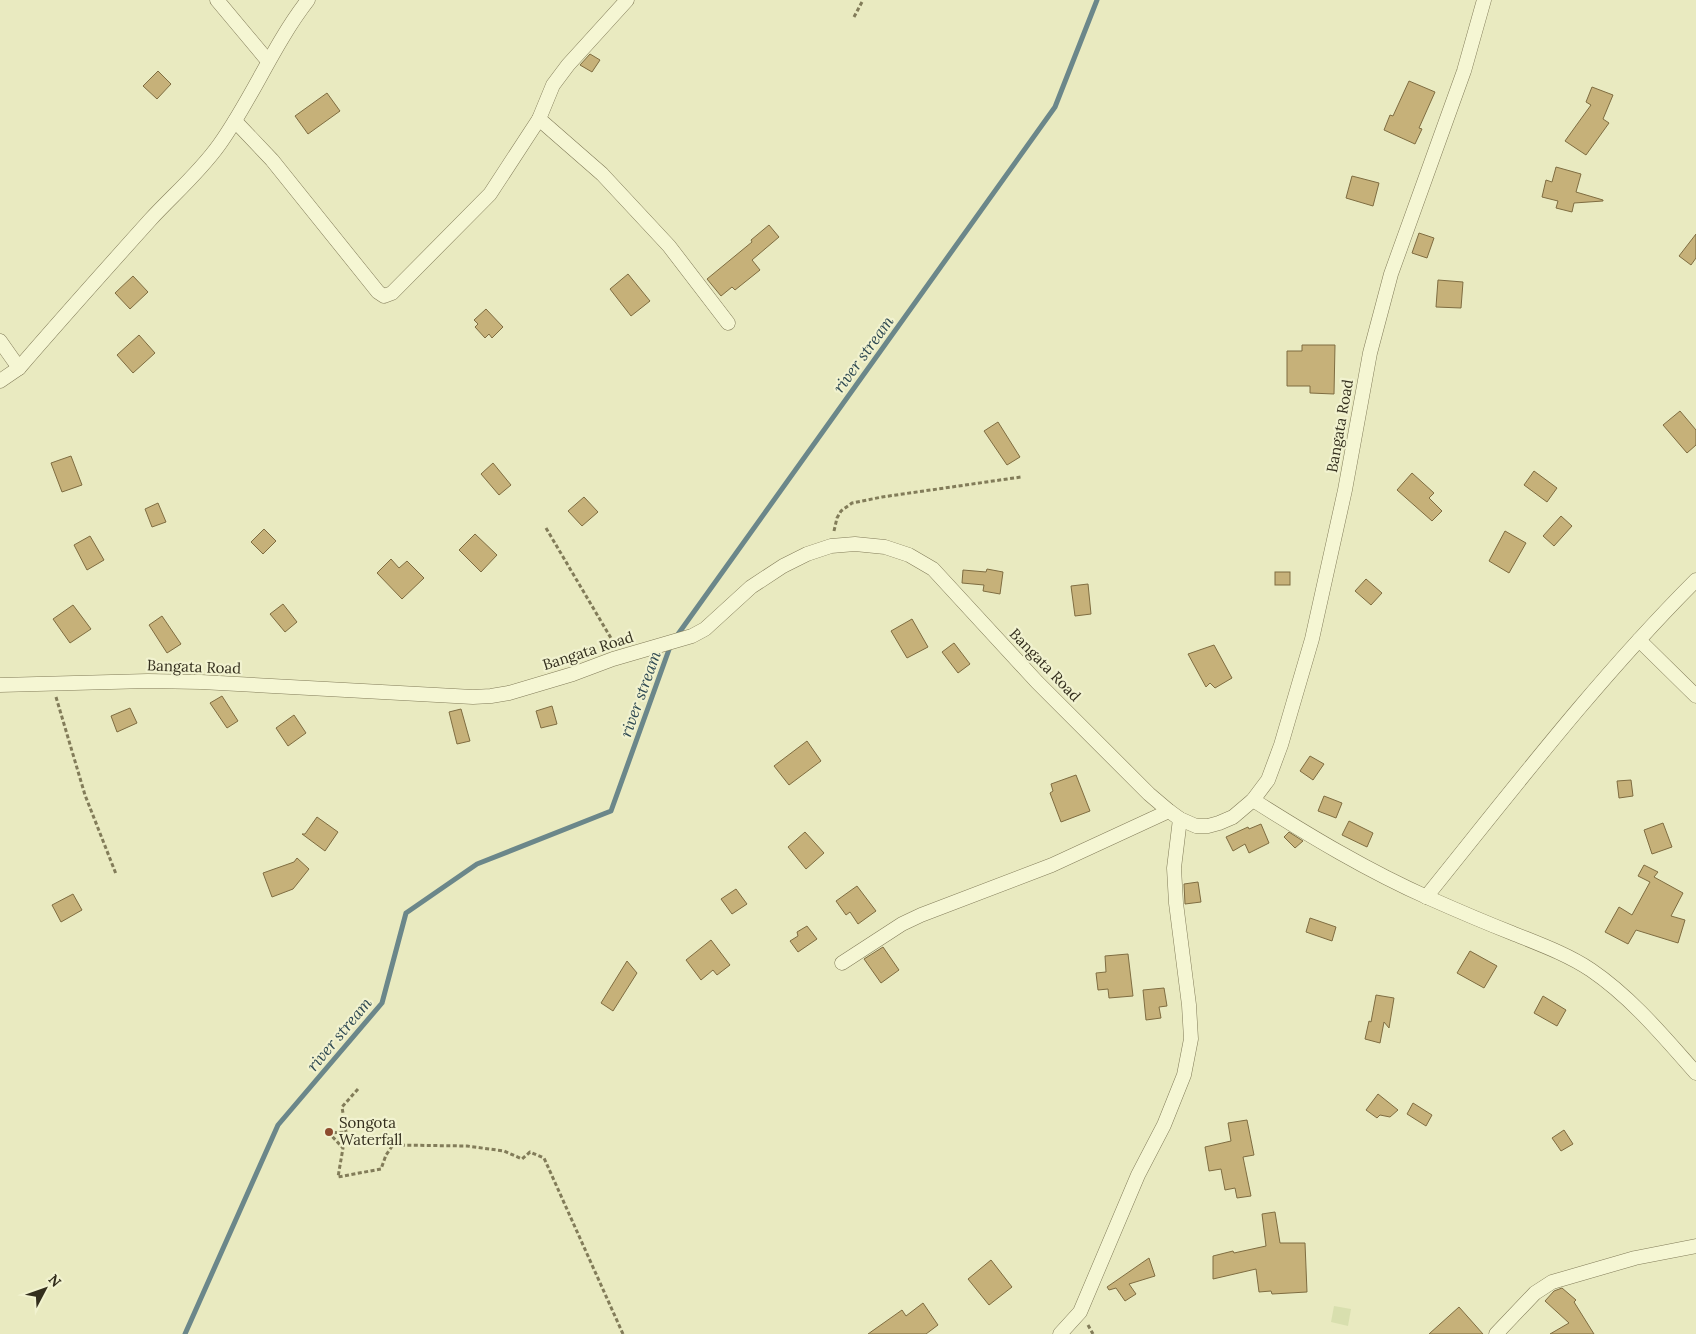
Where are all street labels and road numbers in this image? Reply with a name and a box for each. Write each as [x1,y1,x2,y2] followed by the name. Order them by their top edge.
[1322,378,1357,474] street label: Bangata Road
[1006,624,1085,705] street label: Bangata Road
[540,627,636,674] street label: Bangata Road
[147,655,242,678] street label: Bangata Road

